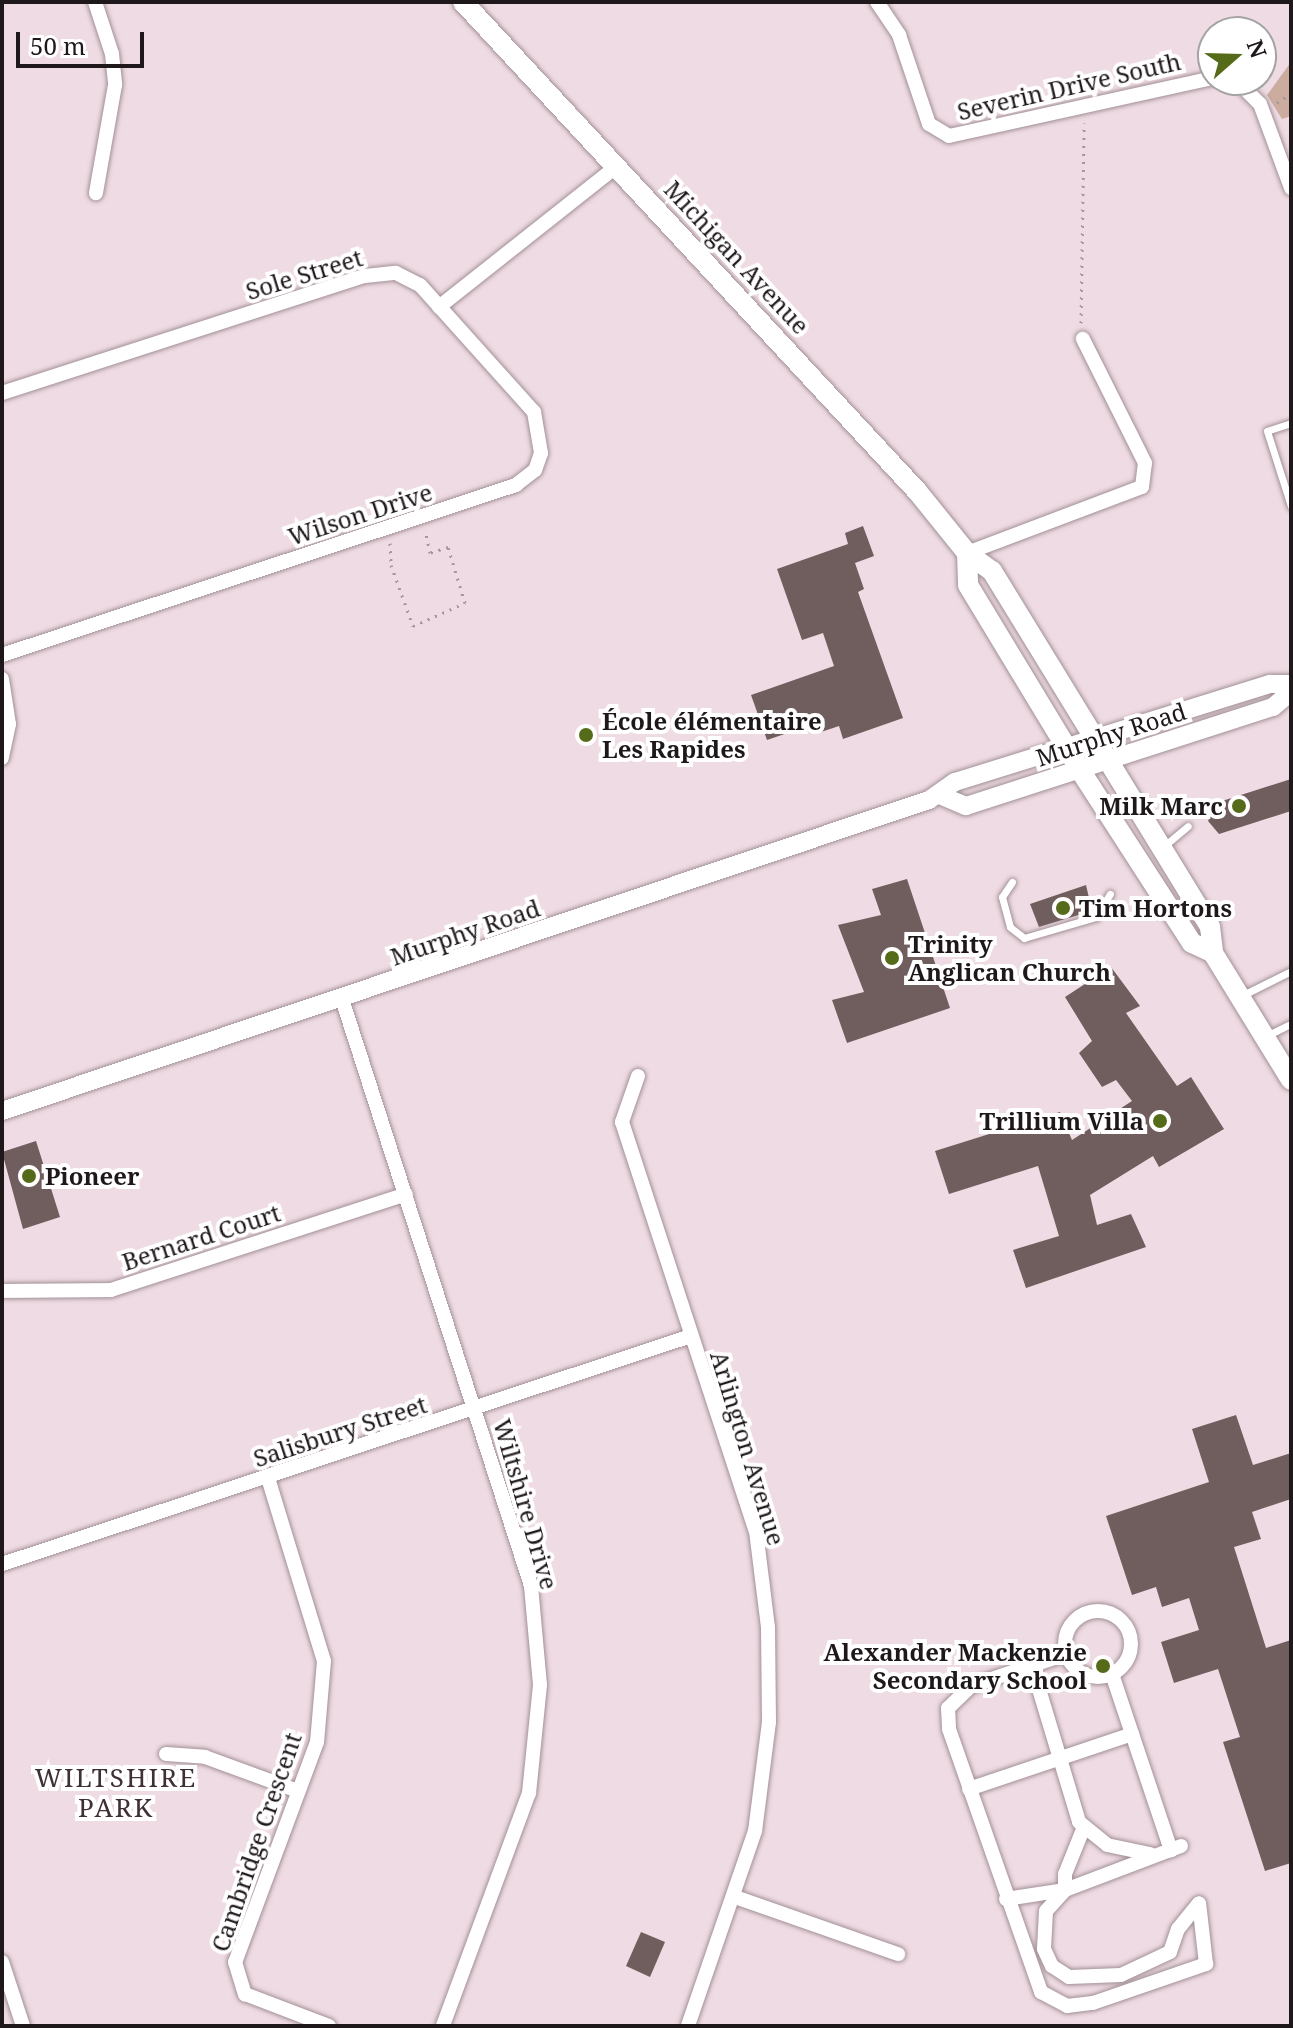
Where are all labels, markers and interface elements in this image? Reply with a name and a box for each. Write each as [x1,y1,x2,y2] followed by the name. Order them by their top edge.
[20,16,148,66] scale bar
[1197,16,1277,96] north arrow
[30,29,86,62] text: 50 m
[1241,35,1275,62] text: N
[954,46,1184,126] street label: Severin Drive South
[659,174,815,340] street label: Michigan Avenue
[242,243,366,305] street label: Sole Street
[284,477,436,551] street label: Wilson Drive
[1032,696,1190,772] street label: Murphy Road
[602,707,822,763] place label: École élémentaire Les Rapides
[577,726,595,744] marker: École élémentaire Les Rapides
[1099,792,1223,820] place label: Milk Marc
[1230,797,1248,815] marker: Milk Marc
[386,893,544,971] street label: Murphy Road
[1079,894,1232,922] place label: Tim Hortons
[1054,899,1072,917] marker: Tim Hortons
[908,930,1111,986] place label: Trinity Anglican Church
[883,949,901,967] marker: Trinity Anglican Church
[980,1107,1144,1135] place label: Trillium Villa
[1151,1112,1169,1130] marker: Trillium Villa
[45,1162,140,1190] place label: Pioneer
[20,1167,38,1185] marker: Pioneer
[118,1198,284,1276] street label: Bernard Court
[705,1347,791,1549] street label: Arlington Avenue
[250,1389,430,1473] street label: Salisbury Street
[488,1415,564,1593] street label: Wiltshire Drive
[823,1638,1087,1694] place label: Alexander Mackenzie Secondary School
[1094,1657,1112,1675] marker: Alexander Mackenzie Secondary School
[205,1729,307,1955] street label: Cambridge Crescent
[35,1762,197,1824] district label: WILTSHIRE PARK

